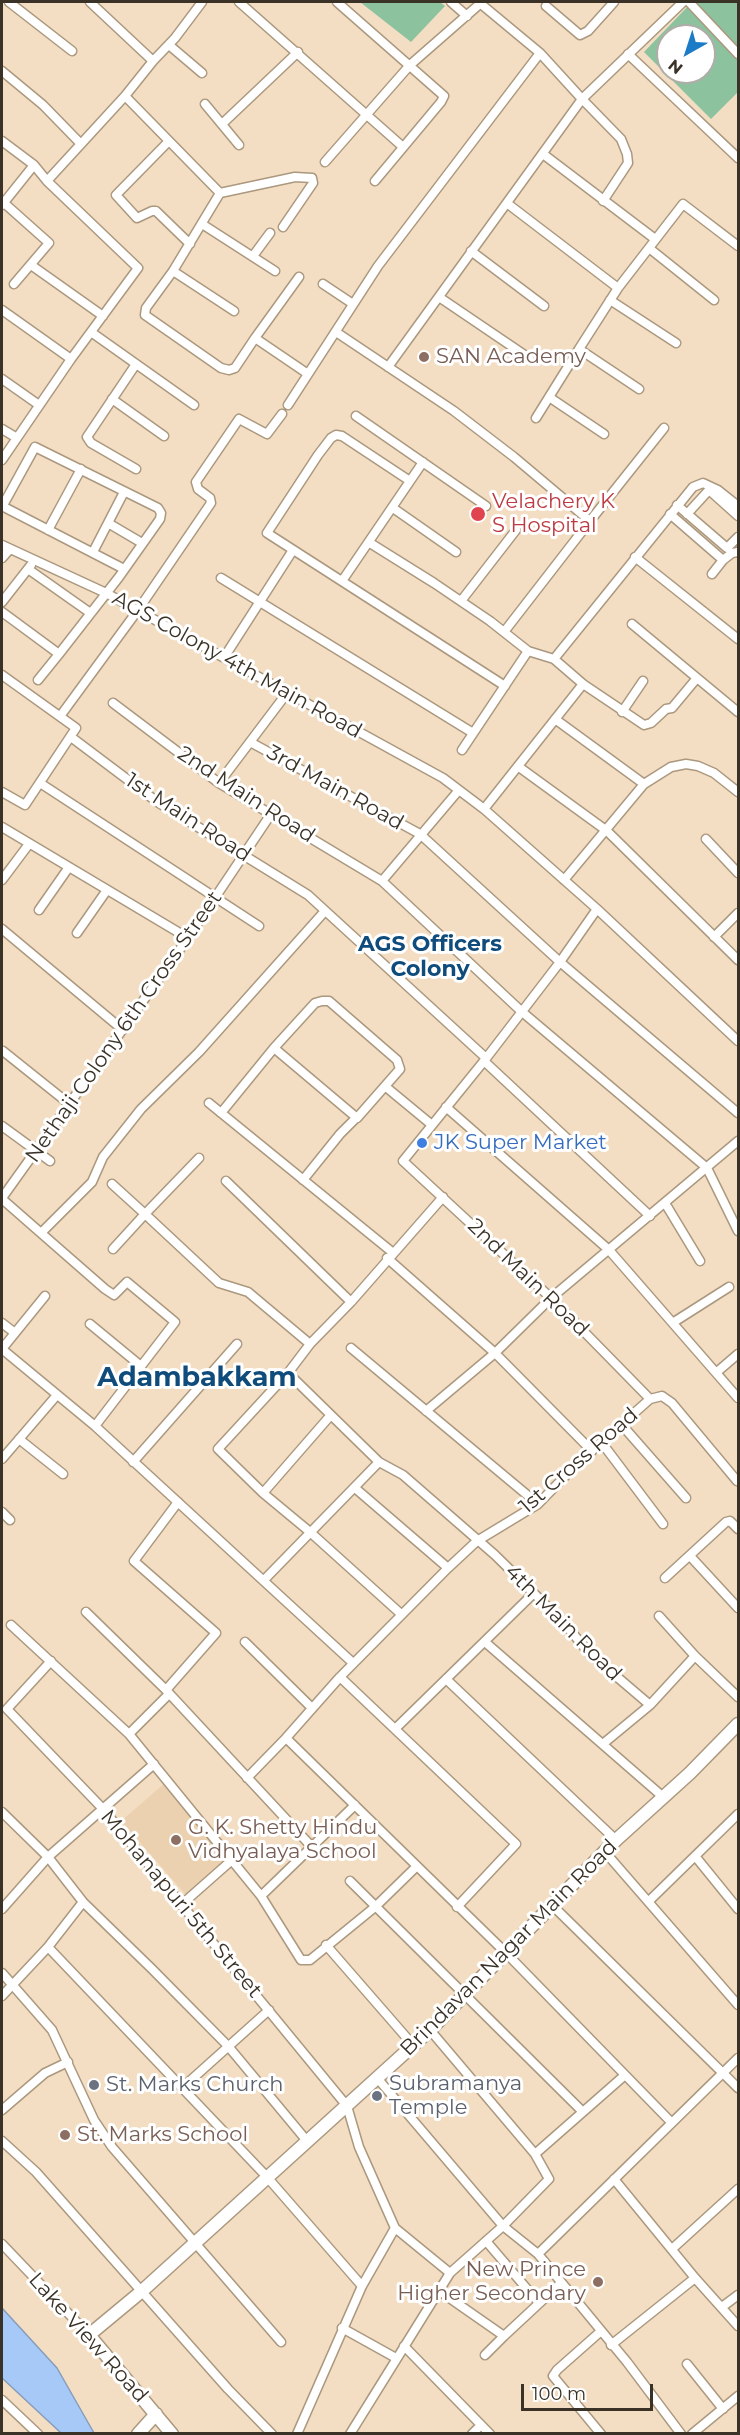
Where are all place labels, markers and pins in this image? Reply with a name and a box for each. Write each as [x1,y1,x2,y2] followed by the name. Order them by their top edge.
[436,344,586,370] place label: SAN Academy
[417,350,431,364] marker: SAN Academy
[492,489,615,539] place label: Velachery K S Hospital
[469,505,487,523] marker: Velachery K S Hospital
[434,1130,607,1156] place label: JK Super Market
[415,1136,429,1150] marker: JK Super Market
[188,1815,377,1865] place label: G. K. Shetty Hindu Vidhyalaya School
[169,1833,183,1847] marker: G. K. Shetty Hindu Vidhyalaya School
[389,2071,522,2121] place label: Subramanya Temple
[106,2072,283,2098] place label: St. Marks Church
[87,2078,101,2092] marker: St. Marks Church
[370,2089,384,2103] marker: Subramanya Temple
[77,2122,248,2148] place label: St. Marks School
[58,2128,72,2142] marker: St. Marks School
[397,2257,586,2307] place label: New Prince Higher Secondary
[591,2275,605,2289] marker: New Prince Higher Secondary

